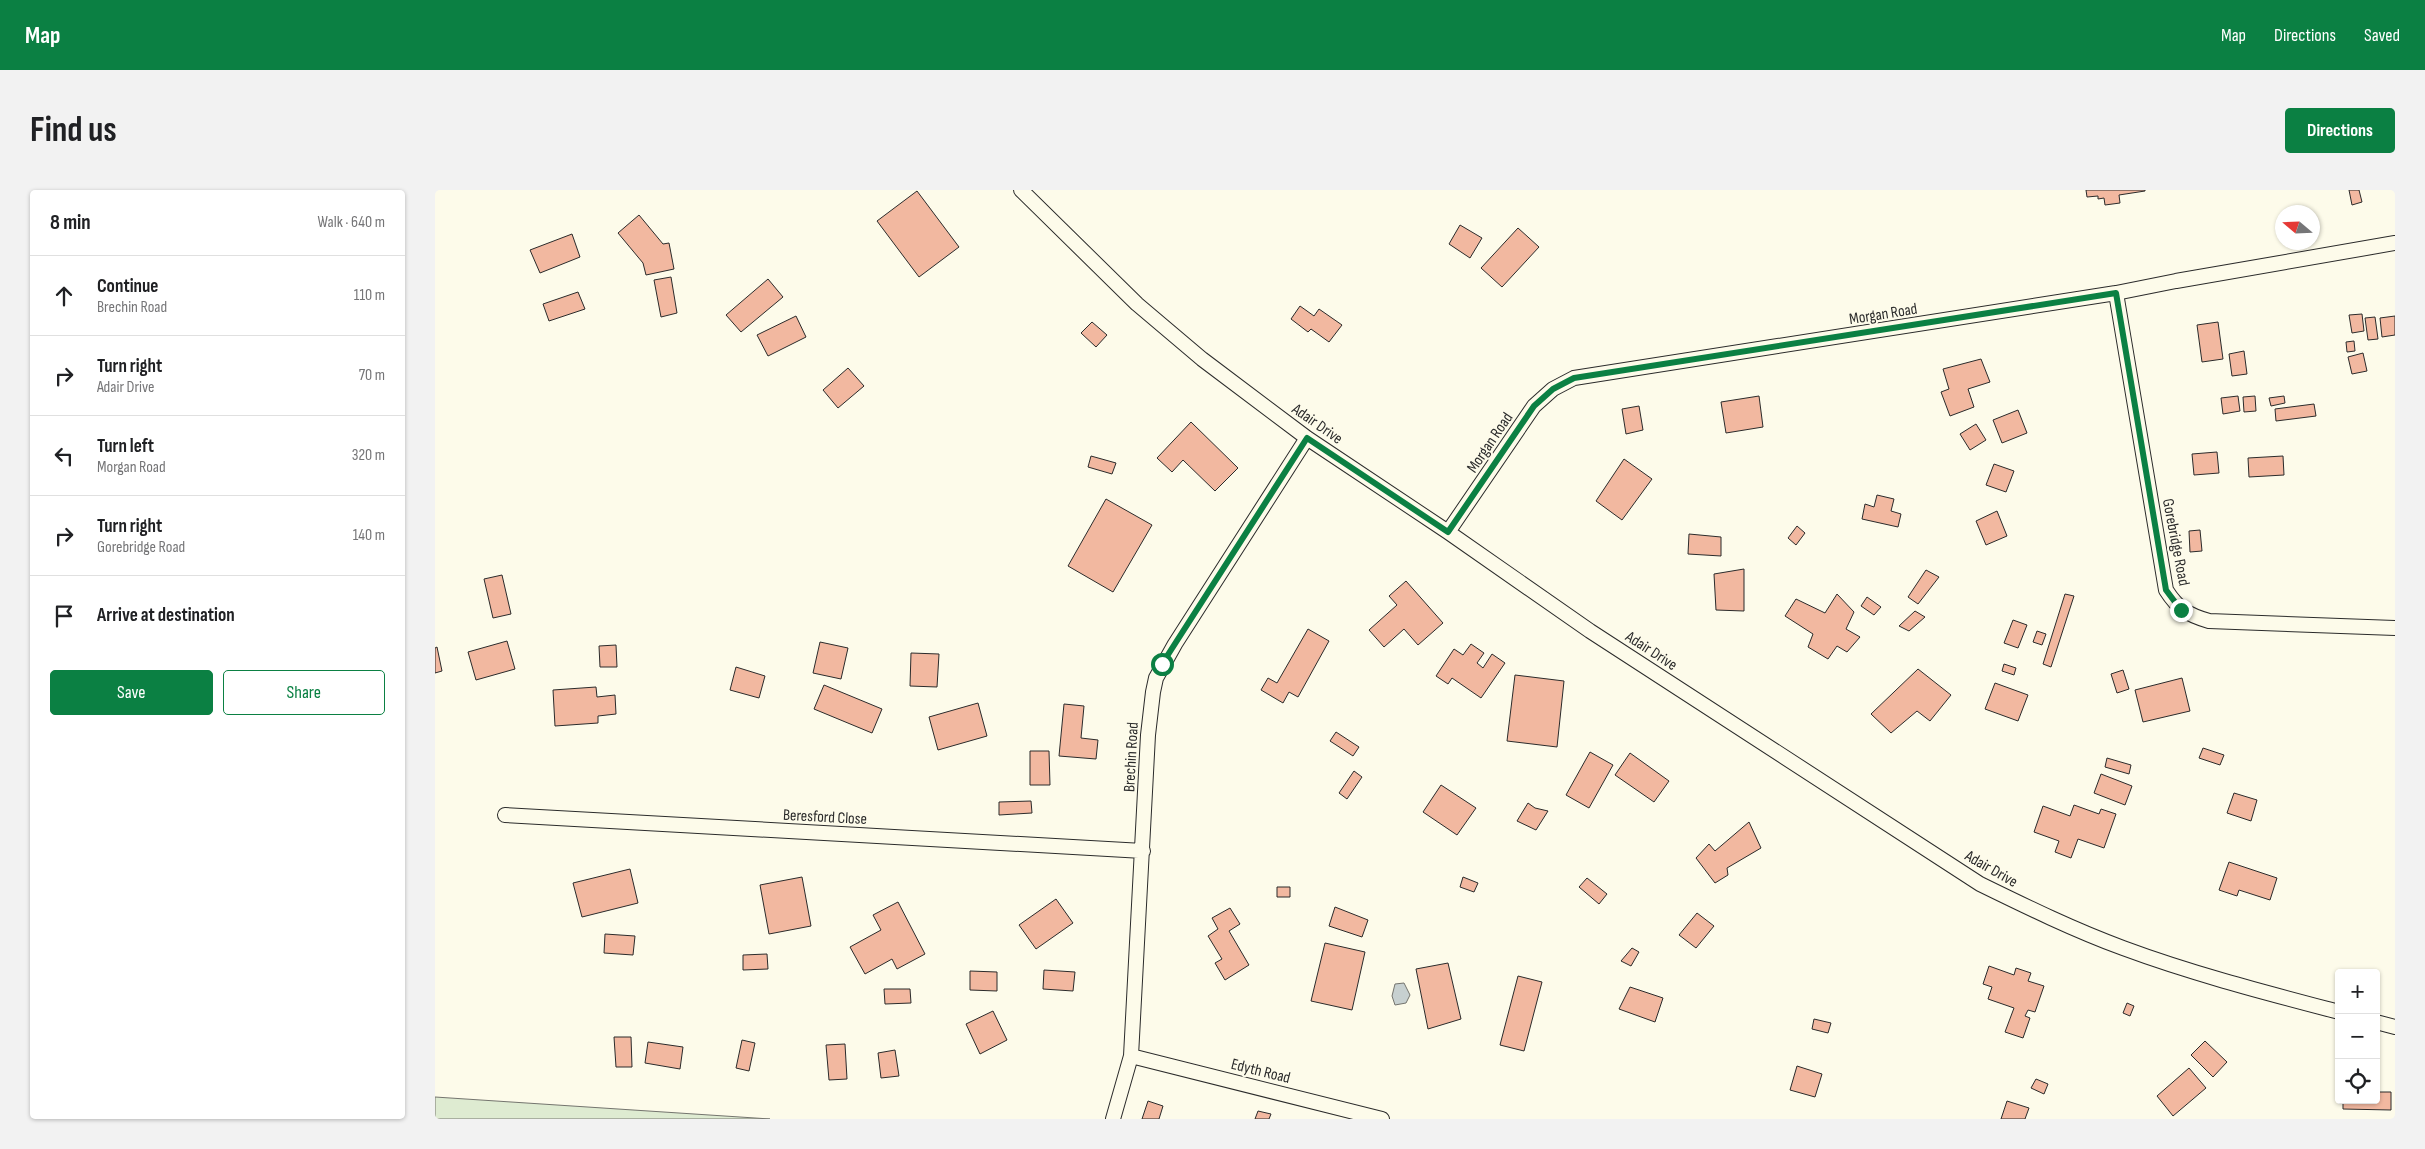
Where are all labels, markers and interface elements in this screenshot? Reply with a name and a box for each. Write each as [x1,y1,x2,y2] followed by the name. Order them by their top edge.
[25,21,60,50] text: Map
[2221,25,2246,46] text: Map
[2274,25,2336,46] text: Directions
[2364,25,2400,46] text: Saved
[2285,108,2395,153] button: Directions
[30,109,117,152] text: Find us
[2275,205,2320,250] north arrow
[50,210,91,235] text: 8 min
[318,213,385,232] text: Walk · 640 m
[97,275,158,298] text: Continue
[50,282,78,310] icon: ahead
[354,286,385,305] text: 110 m
[97,298,167,317] text: Brechin Road
[1848,300,1919,329] street label: Morgan Road
[97,355,162,378] text: Turn right
[50,362,78,390] icon: right
[359,366,385,385] text: 70 m
[97,378,155,397] text: Adair Drive
[1287,399,1346,449] street label: Adair Drive
[1463,409,1517,477] street label: Morgan Road
[97,435,154,458] text: Turn left
[50,442,78,470] icon: left
[352,446,385,465] text: 320 m
[97,458,166,477] text: Morgan Road
[2158,497,2193,587] street label: Gorebridge Road
[97,515,162,538] text: Turn right
[50,522,78,550] icon: right
[353,526,385,545] text: 140 m
[97,538,185,557] text: Gorebridge Road
[2170,599,2193,622] route end
[50,602,78,630] icon: arrive
[97,604,235,627] text: Arrive at destination
[1621,627,1680,675] street label: Adair Drive
[1151,653,1174,676] route start
[50,670,213,715] button: Save
[223,670,385,715] button: Share
[1120,722,1143,793] street label: Brechin Road
[782,806,867,829] street label: Beresford Close
[1961,846,2021,892] street label: Adair Drive
[2335,969,2380,1104] map controls
[2335,969,2380,1014] button: +
[2335,1014,2380,1059] button: −
[1229,1055,1292,1088] street label: Edyth Road
[2335,1059,2380,1104] button: locate

